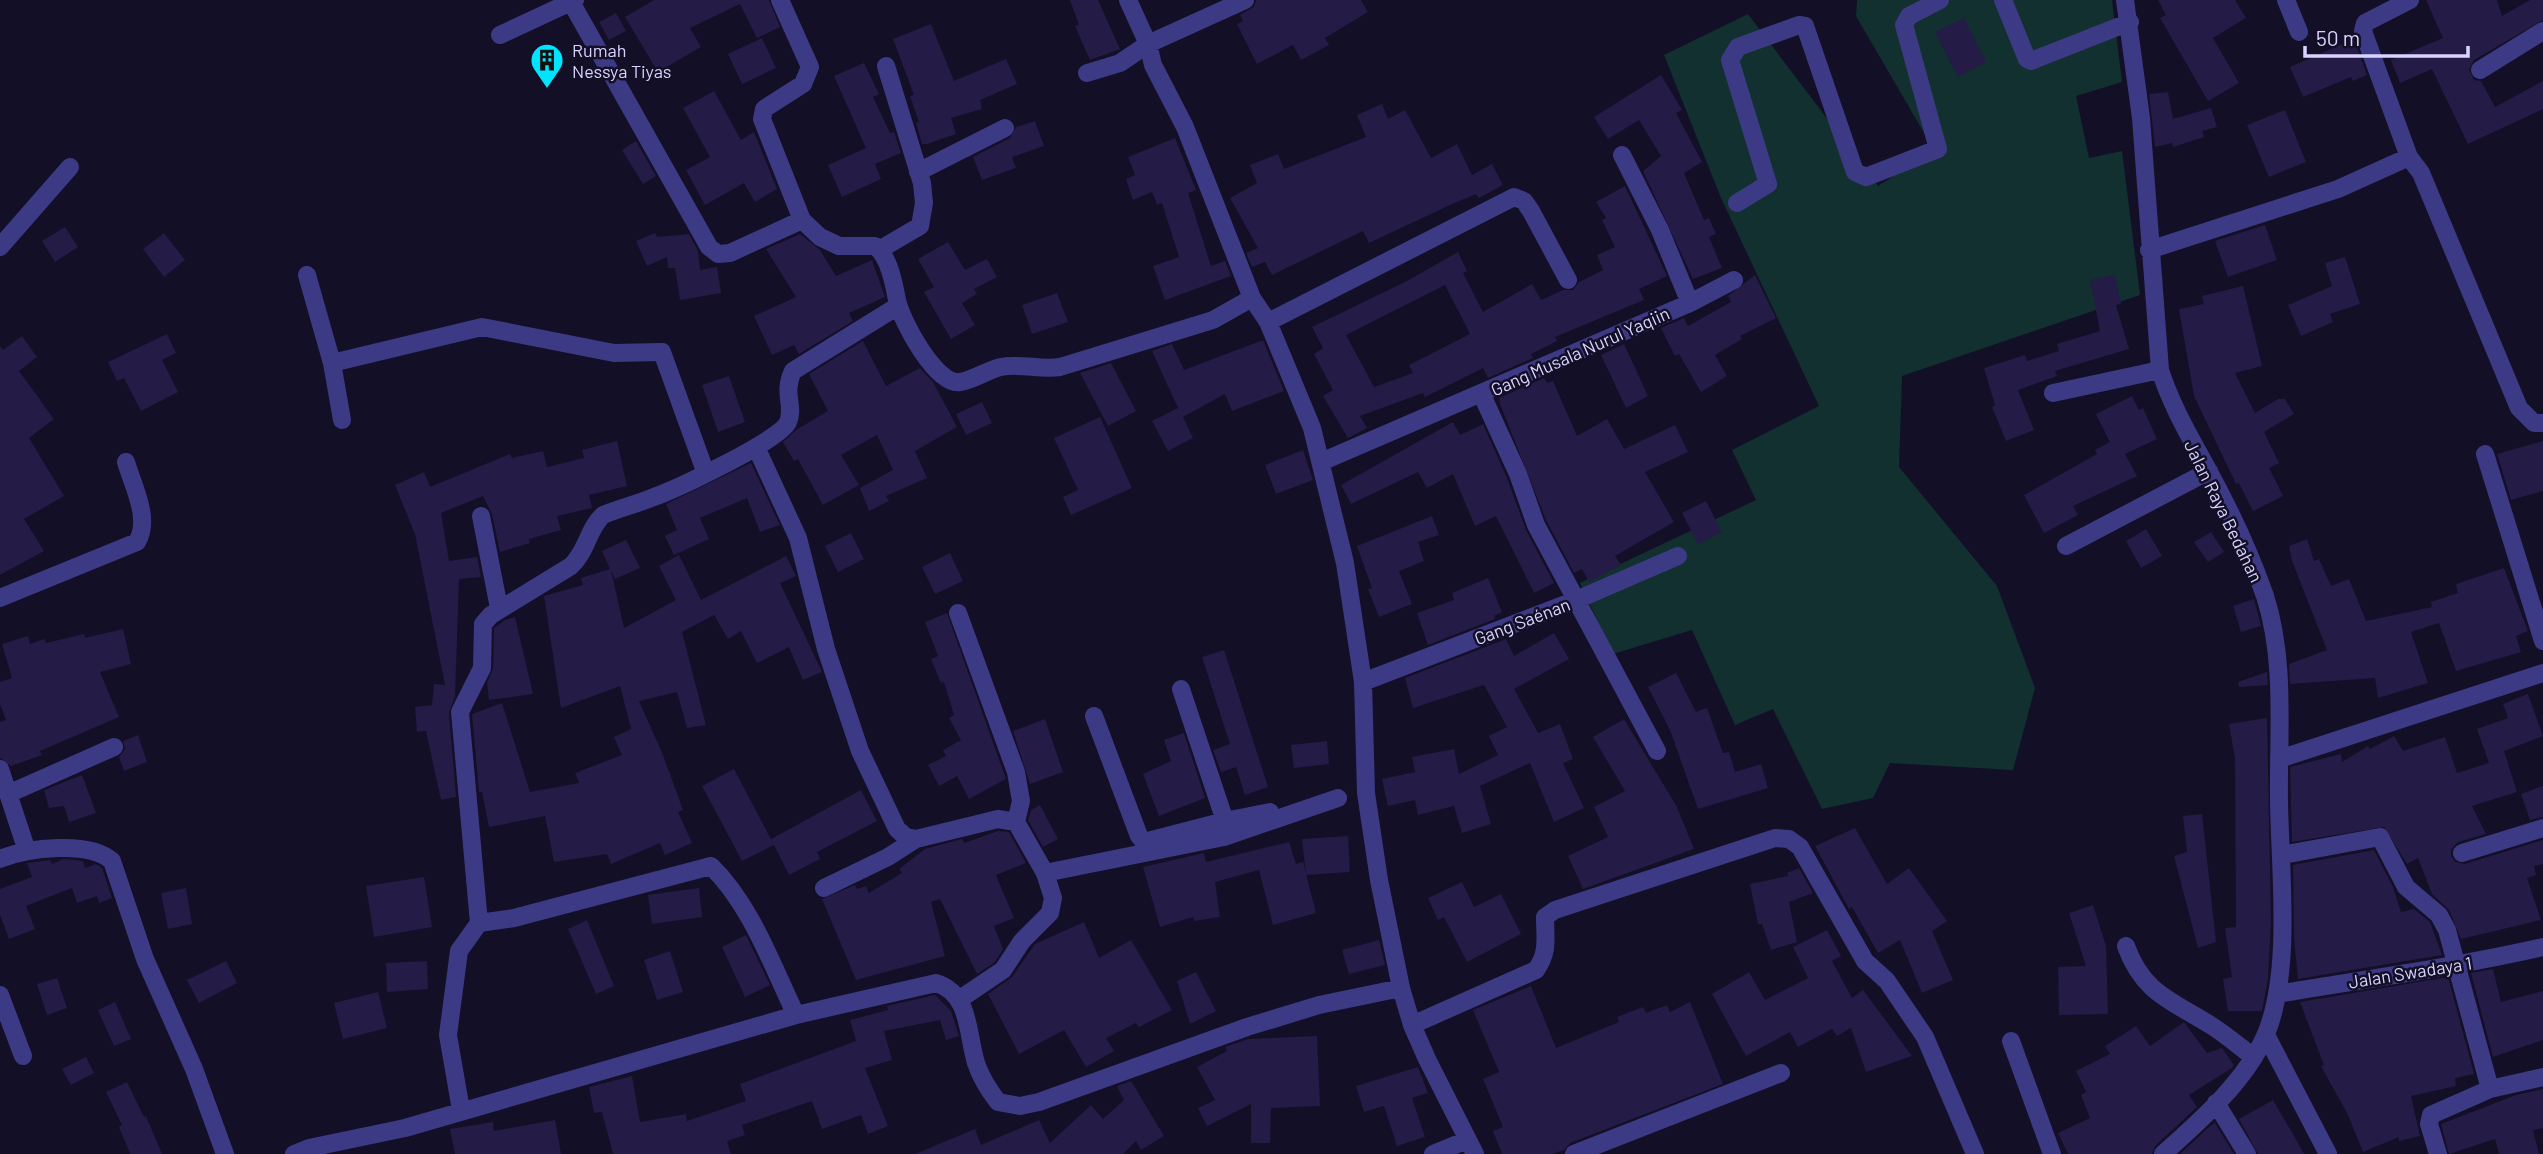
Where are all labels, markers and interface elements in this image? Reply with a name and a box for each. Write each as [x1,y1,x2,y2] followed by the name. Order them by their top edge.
[2305,14,2468,58] scale bar
[2316,25,2360,50] text: 50 m
[572,39,672,82] place label: Rumah Nessya Tiyas
[528,41,566,90] building icon: Rumah Nessya Tiyas
[1487,302,1673,400] street label: Gang Musala Nurul Yaqiin
[2180,436,2268,586] street label: Jalan Raya Bedahan
[1471,593,1573,649] street label: Gang Saénan
[2347,951,2473,993] street label: Jalan Swadaya 1

